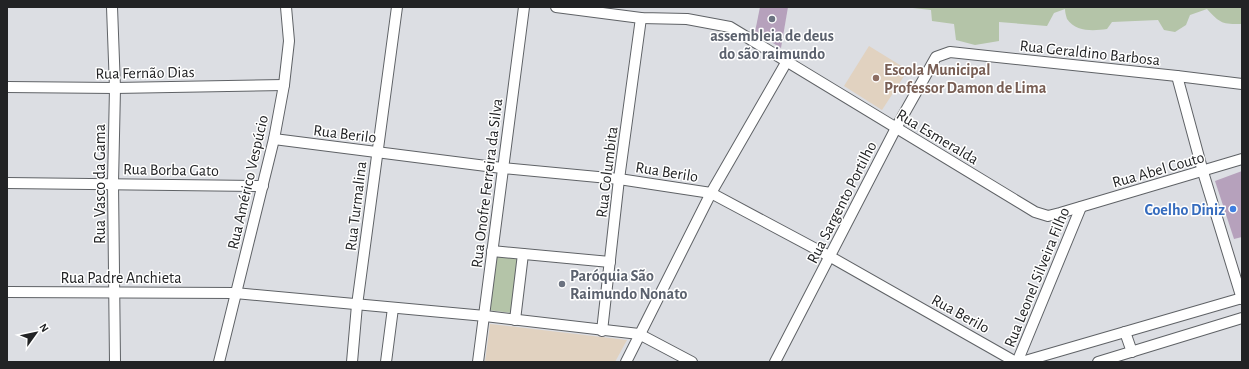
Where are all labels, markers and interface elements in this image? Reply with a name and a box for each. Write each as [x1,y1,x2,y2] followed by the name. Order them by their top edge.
[767,14,777,24] marker: assembleia de deus do são raimundo
[710,28,834,62] place label: assembleia de deus do são raimundo
[1019,38,1161,68] street label: Rua Geraldino Barbosa
[884,62,1047,96] place label: Escola Municipal Professor Damon de Lima
[95,64,195,82] street label: Rua Fernão Dias
[871,73,881,83] marker: Escola Municipal Professor Damon de Lima
[469,97,505,269] street label: Rua Onofre Ferreira da Silva
[894,106,981,168] street label: Rua Esmeralda
[225,113,271,251] street label: Rua Américo Vespúcio
[312,122,377,146] street label: Rua Berilo
[92,124,108,244] street label: Rua Vasco da Gama
[593,126,621,219] street label: Rua Columbita
[804,139,880,266] street label: Rua Sargento Portilho
[1110,149,1206,191] street label: Rua Abel Couto
[634,159,700,185] street label: Rua Berilo
[343,160,369,252] street label: Rua Turmalina
[123,161,219,179] street label: Rua Borba Gato
[1144,202,1225,218] place label: Coelho Diniz
[1228,204,1238,214] marker: Coelho Diniz
[1001,205,1072,350] street label: Rua Leonel Silveira Filho
[570,268,688,302] place label: Paróquia São Raimundo Nonato
[60,270,182,286] street label: Rua Padre Anchieta
[557,279,567,289] marker: Paróquia São Raimundo Nonato
[929,292,992,336] street label: Rua Berilo
[16,313,56,353] north arrow
[37,322,51,334] text: N

